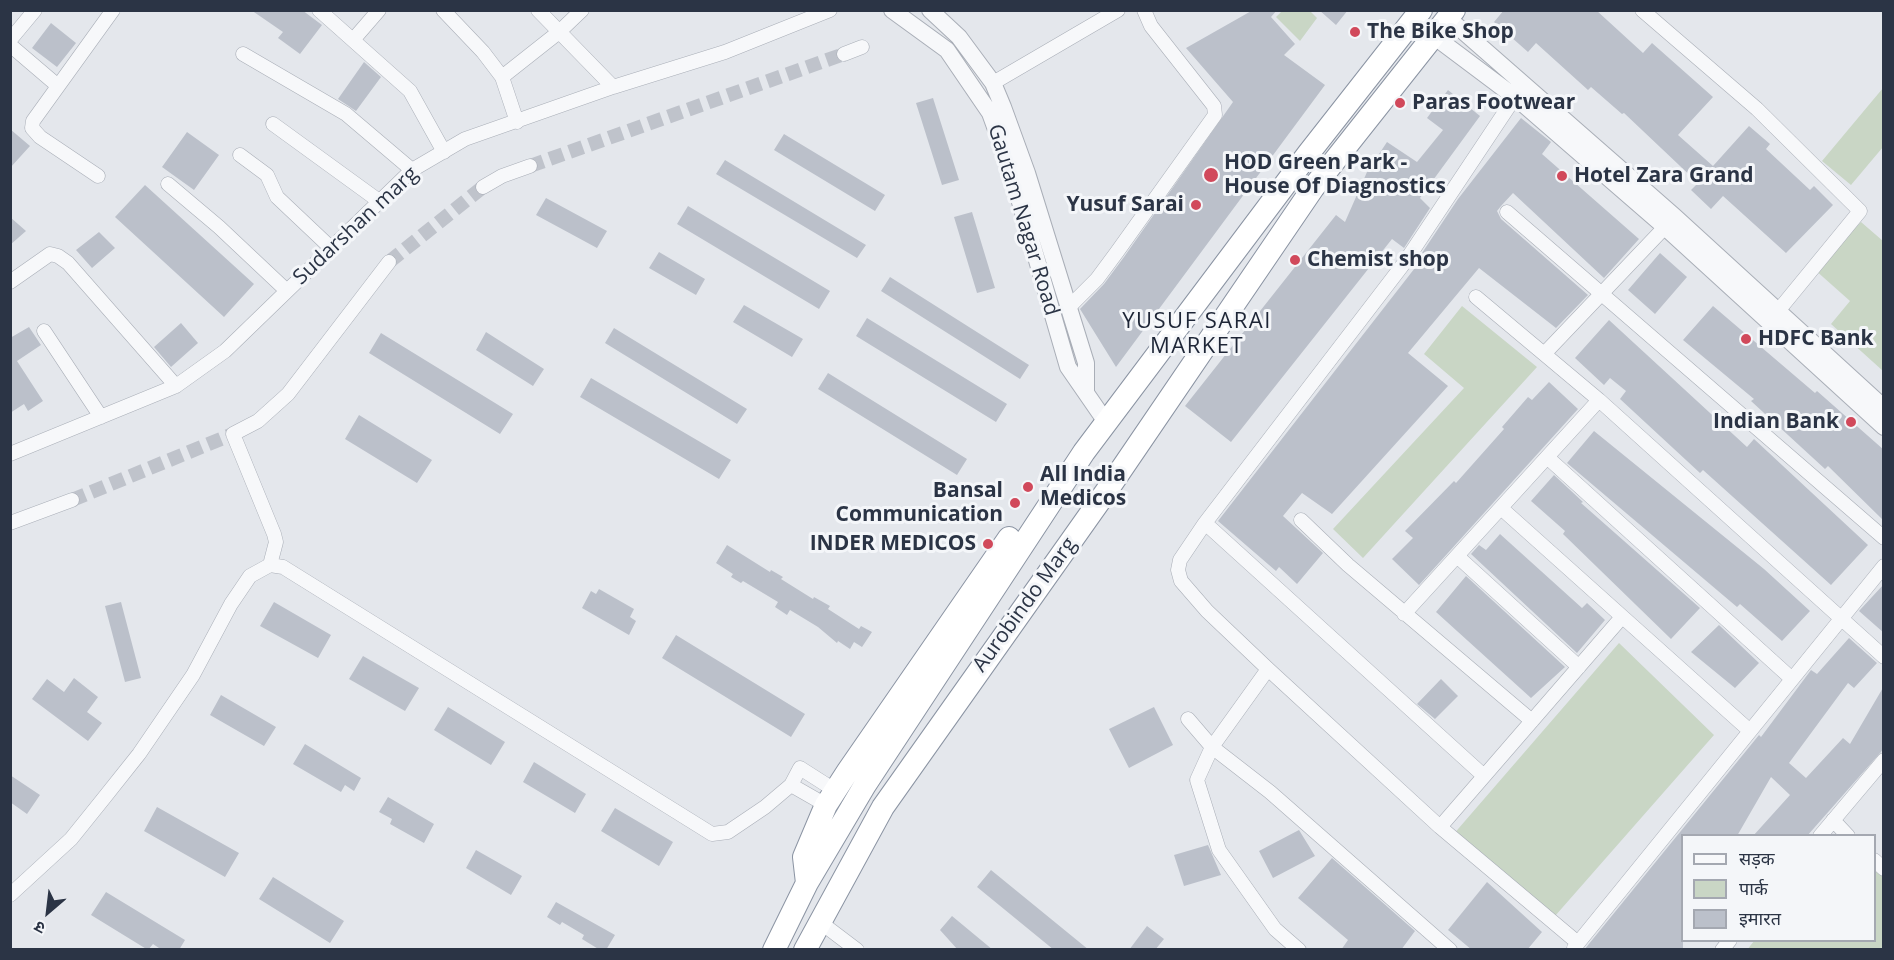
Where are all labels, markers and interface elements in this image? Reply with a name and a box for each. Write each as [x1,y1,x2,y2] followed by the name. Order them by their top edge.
[1367,19,1514,45] place label: The Bike Shop
[1348,25,1362,39] marker: The Bike Shop
[1412,90,1575,116] place label: Paras Footwear
[1393,96,1407,110] marker: Paras Footwear
[982,121,1064,319] street label: Gautam Nagar Road
[1224,150,1446,200] place label: HOD Green Park - House Of Diagnostics
[288,162,424,290] street label: Sudarshan marg
[1574,163,1753,189] place label: Hotel Zara Grand
[1202,166,1220,184] marker: HOD Green Park - House Of Diagnostics
[1555,169,1569,183] marker: Hotel Zara Grand
[1066,192,1184,218] place label: Yusuf Sarai
[1189,198,1203,212] marker: Yusuf Sarai
[1307,247,1449,273] place label: Chemist shop
[1288,253,1302,267] marker: Chemist shop
[1122,309,1272,360] district label: YUSUF SARAI MARKET
[1758,326,1874,352] place label: HDFC Bank
[1739,332,1753,346] marker: HDFC Bank
[1713,409,1839,435] place label: Indian Bank
[1844,415,1858,429] marker: Indian Bank
[1040,462,1126,512] place label: All India Medicos
[836,478,1003,528] place label: Bansal Communication
[1021,480,1035,494] marker: All India Medicos
[1008,496,1022,510] marker: Bansal Communication
[810,531,976,557] place label: INDER MEDICOS
[968,533,1082,677] street label: Aurobindo Marg
[981,537,995,551] marker: INDER MEDICOS
[1681,834,1876,942] legend
[1739,846,1775,870] text: सड़क
[1739,876,1768,900] text: पार्क
[18,882,78,942] north arrow
[1739,906,1781,930] text: इमारत
[30,916,49,940] text: उ

